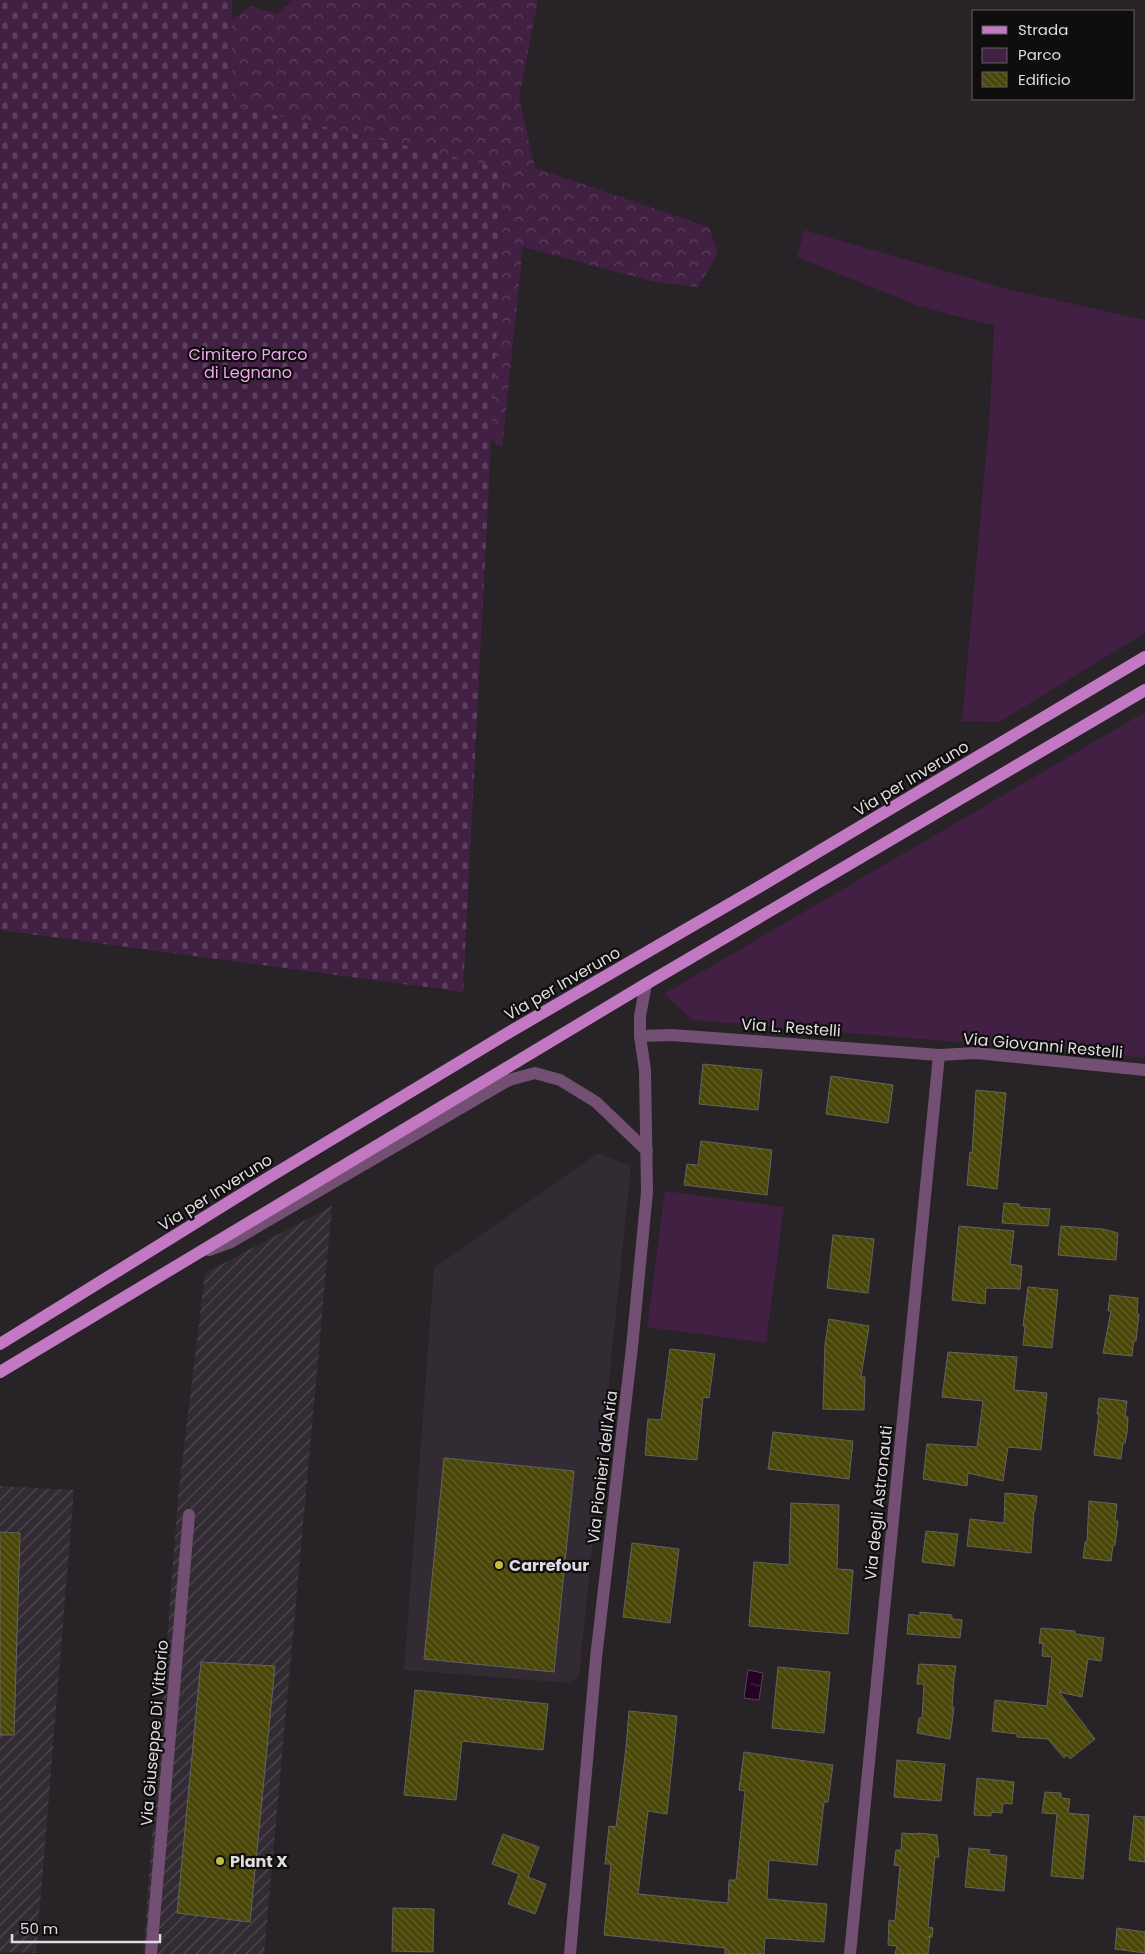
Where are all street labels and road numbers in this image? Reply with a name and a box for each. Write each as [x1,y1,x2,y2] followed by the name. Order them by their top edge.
[849,735,973,822] street label: Via per Inveruno
[500,941,625,1026] street label: Via per Inveruno
[740,1013,842,1042] street label: Via L. Restelli
[962,1027,1124,1064] street label: Via Giovanni Restelli
[154,1148,277,1237] street label: Via per Inveruno
[582,1389,623,1545] street label: Via Pionieri dell'Aria
[859,1424,898,1582] street label: Via degli Astronauti
[135,1639,174,1827] street label: Via Giuseppe Di Vittorio

